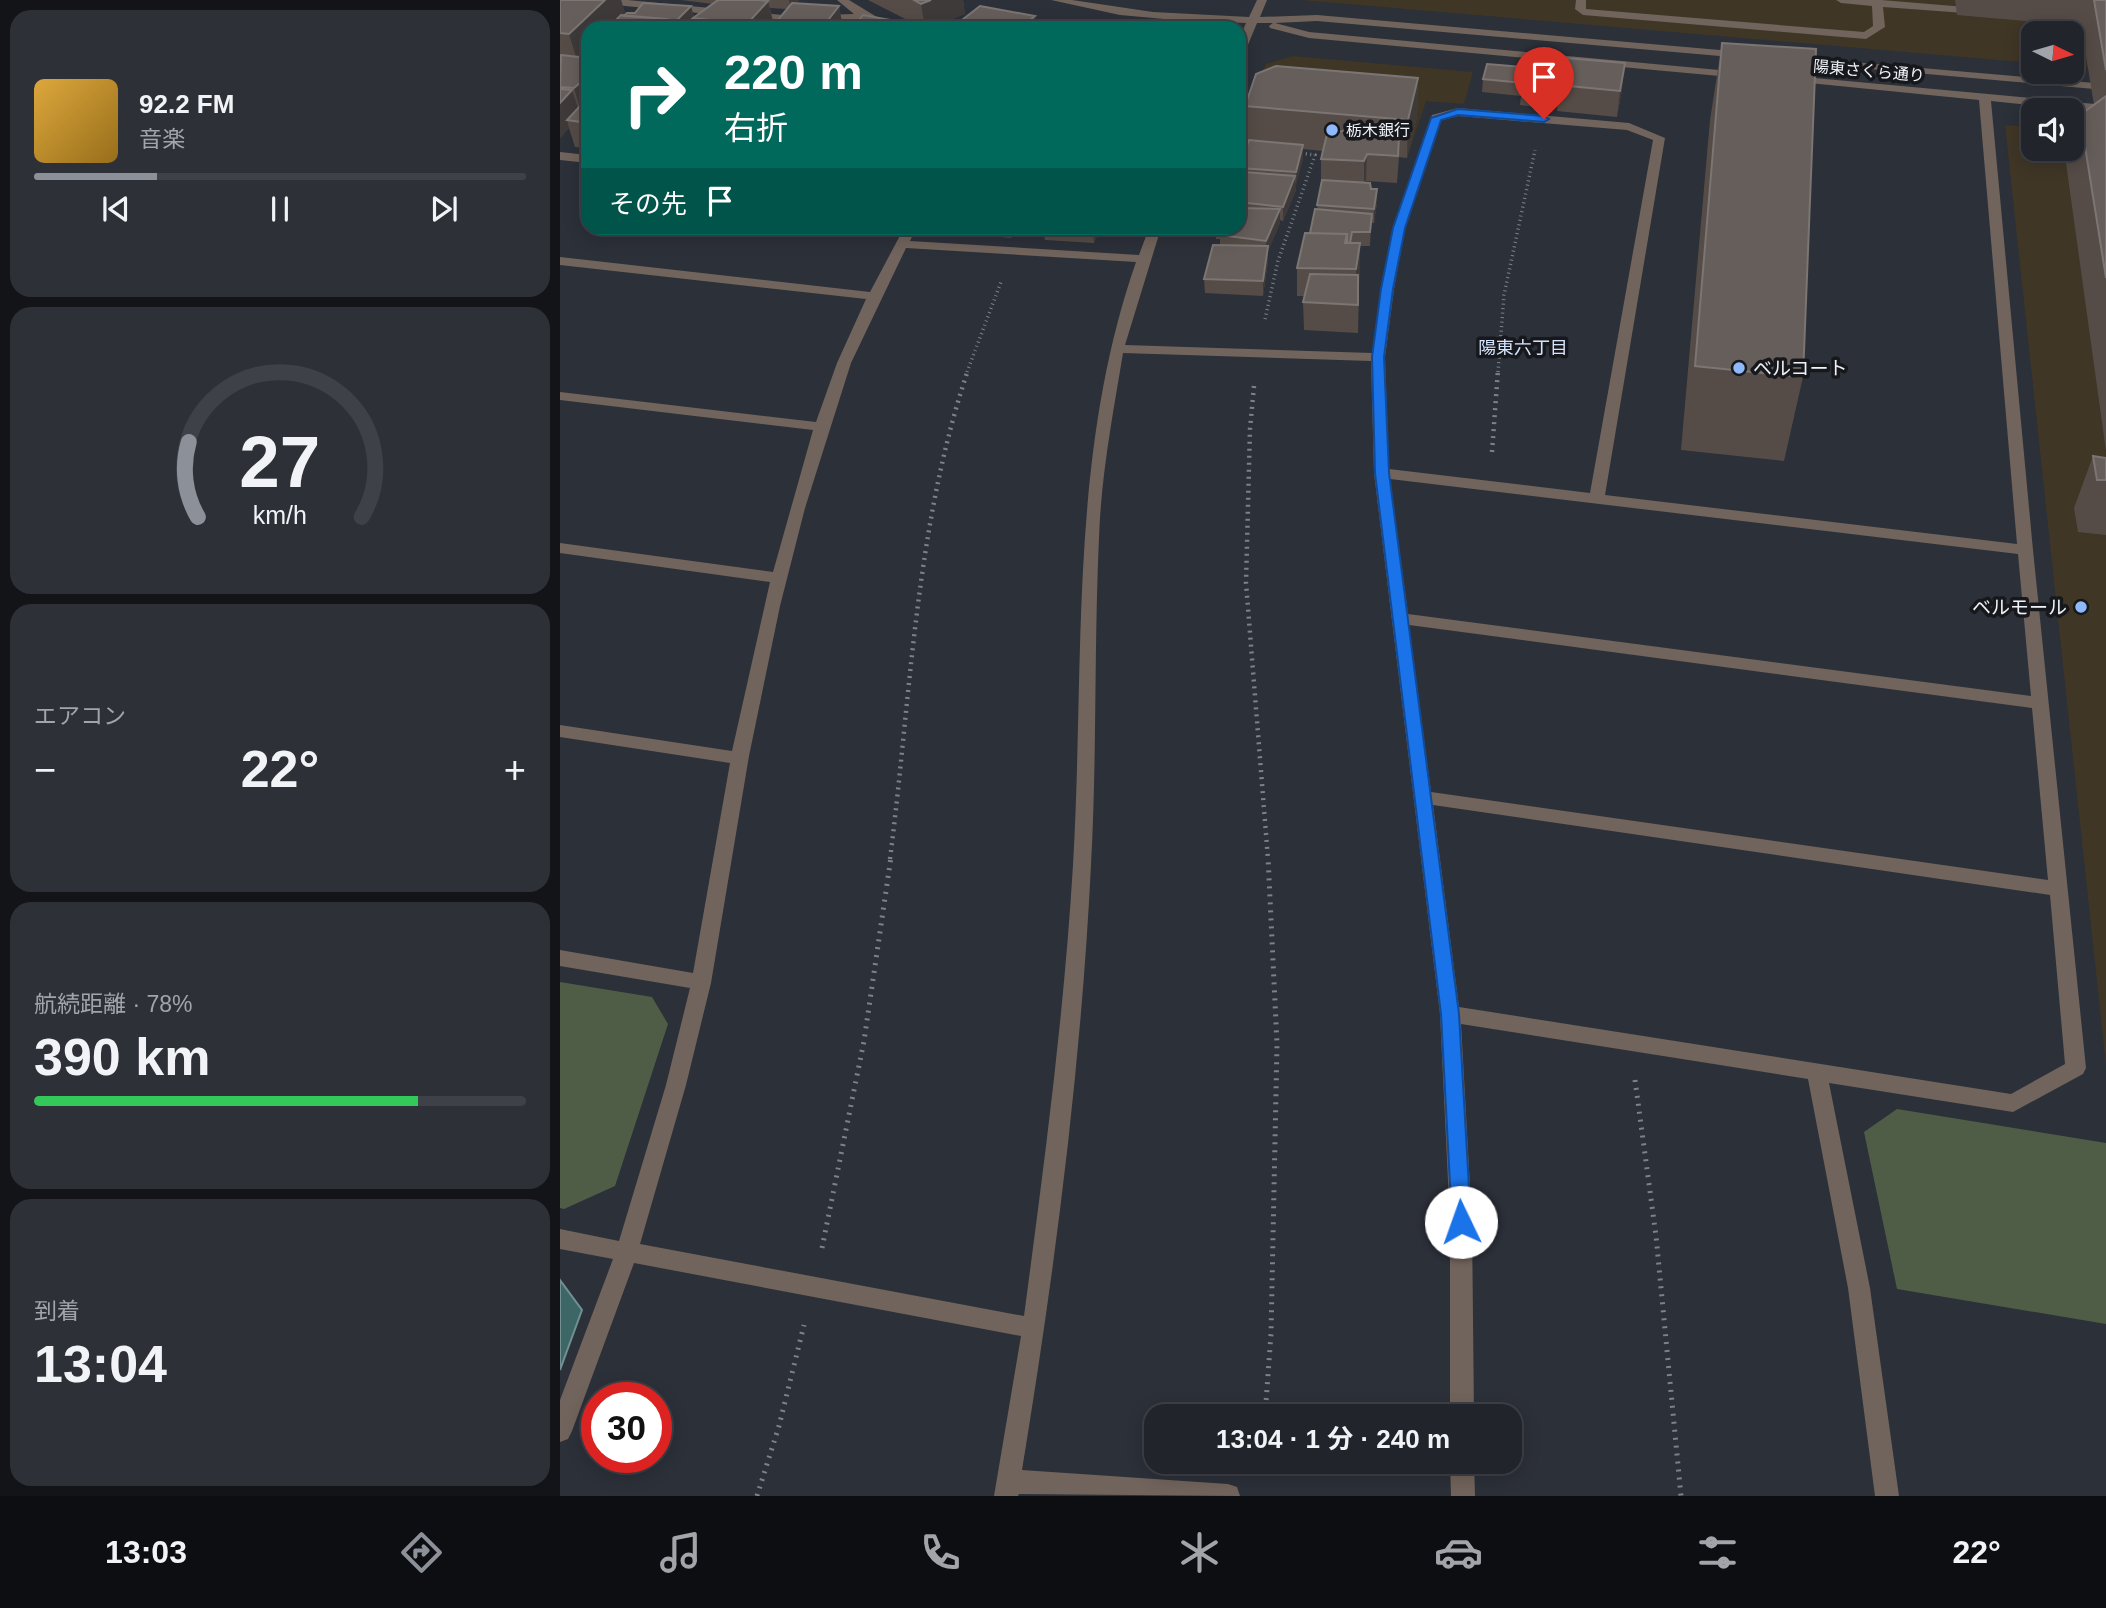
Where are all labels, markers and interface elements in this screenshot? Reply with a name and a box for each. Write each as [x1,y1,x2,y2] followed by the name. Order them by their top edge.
[2021,21,2084,84] north arrow
[2021,21,2084,161] map controls
[724,45,863,99] text: 220 m
[1514,47,1574,119] pin
[609,49,700,140] icon: right
[1525,58,1563,96] icon: arrive
[1812,58,1926,84] street label: 陽東さくら通り
[139,89,234,119] text: 92.2 FM
[2021,98,2084,161] button: sound
[724,110,788,146] text: 右折
[1324,122,1340,138] marker: 栃木銀行
[1346,122,1410,139] place label: 栃木銀行
[139,126,185,152] text: 音楽
[701,182,739,220] icon: arrive
[609,189,687,219] text: その先
[97,190,135,228] icon: previous
[261,190,299,228] icon: pause
[425,190,463,228] icon: next
[1478,338,1568,358] district label: 陽東六丁目
[1753,358,1848,379] place label: ベルコート
[1731,360,1747,376] marker: ベルコート
[240,421,320,502] text: 27
[253,501,307,529] text: km/h
[1972,597,2067,618] place label: ベルモール
[2073,599,2089,615] marker: ベルモール
[34,703,126,729] text: エアコン
[241,740,319,798] text: 22°
[34,749,56,791] text: −
[504,749,526,791] text: +
[34,991,192,1017] text: 航続距離 · 78%
[34,1028,210,1086] text: 390 km
[1424,1185,1498,1259] position arrow
[34,1298,80,1324] text: 到着
[34,1335,167,1393] text: 13:04
[581,1382,672,1473] speed limit sign: 30
[1216,1424,1450,1454] text: 13:04 · 1 分 · 240 m
[397,1528,446,1577] icon: directions
[656,1528,705,1577] icon: music
[916,1528,965,1577] icon: phone
[1175,1528,1224,1577] icon: climate
[1434,1528,1483,1577] icon: car
[1693,1528,1742,1577] icon: filters
[105,1534,187,1570] text: 13:03
[1952,1534,2001,1570] text: 22°

